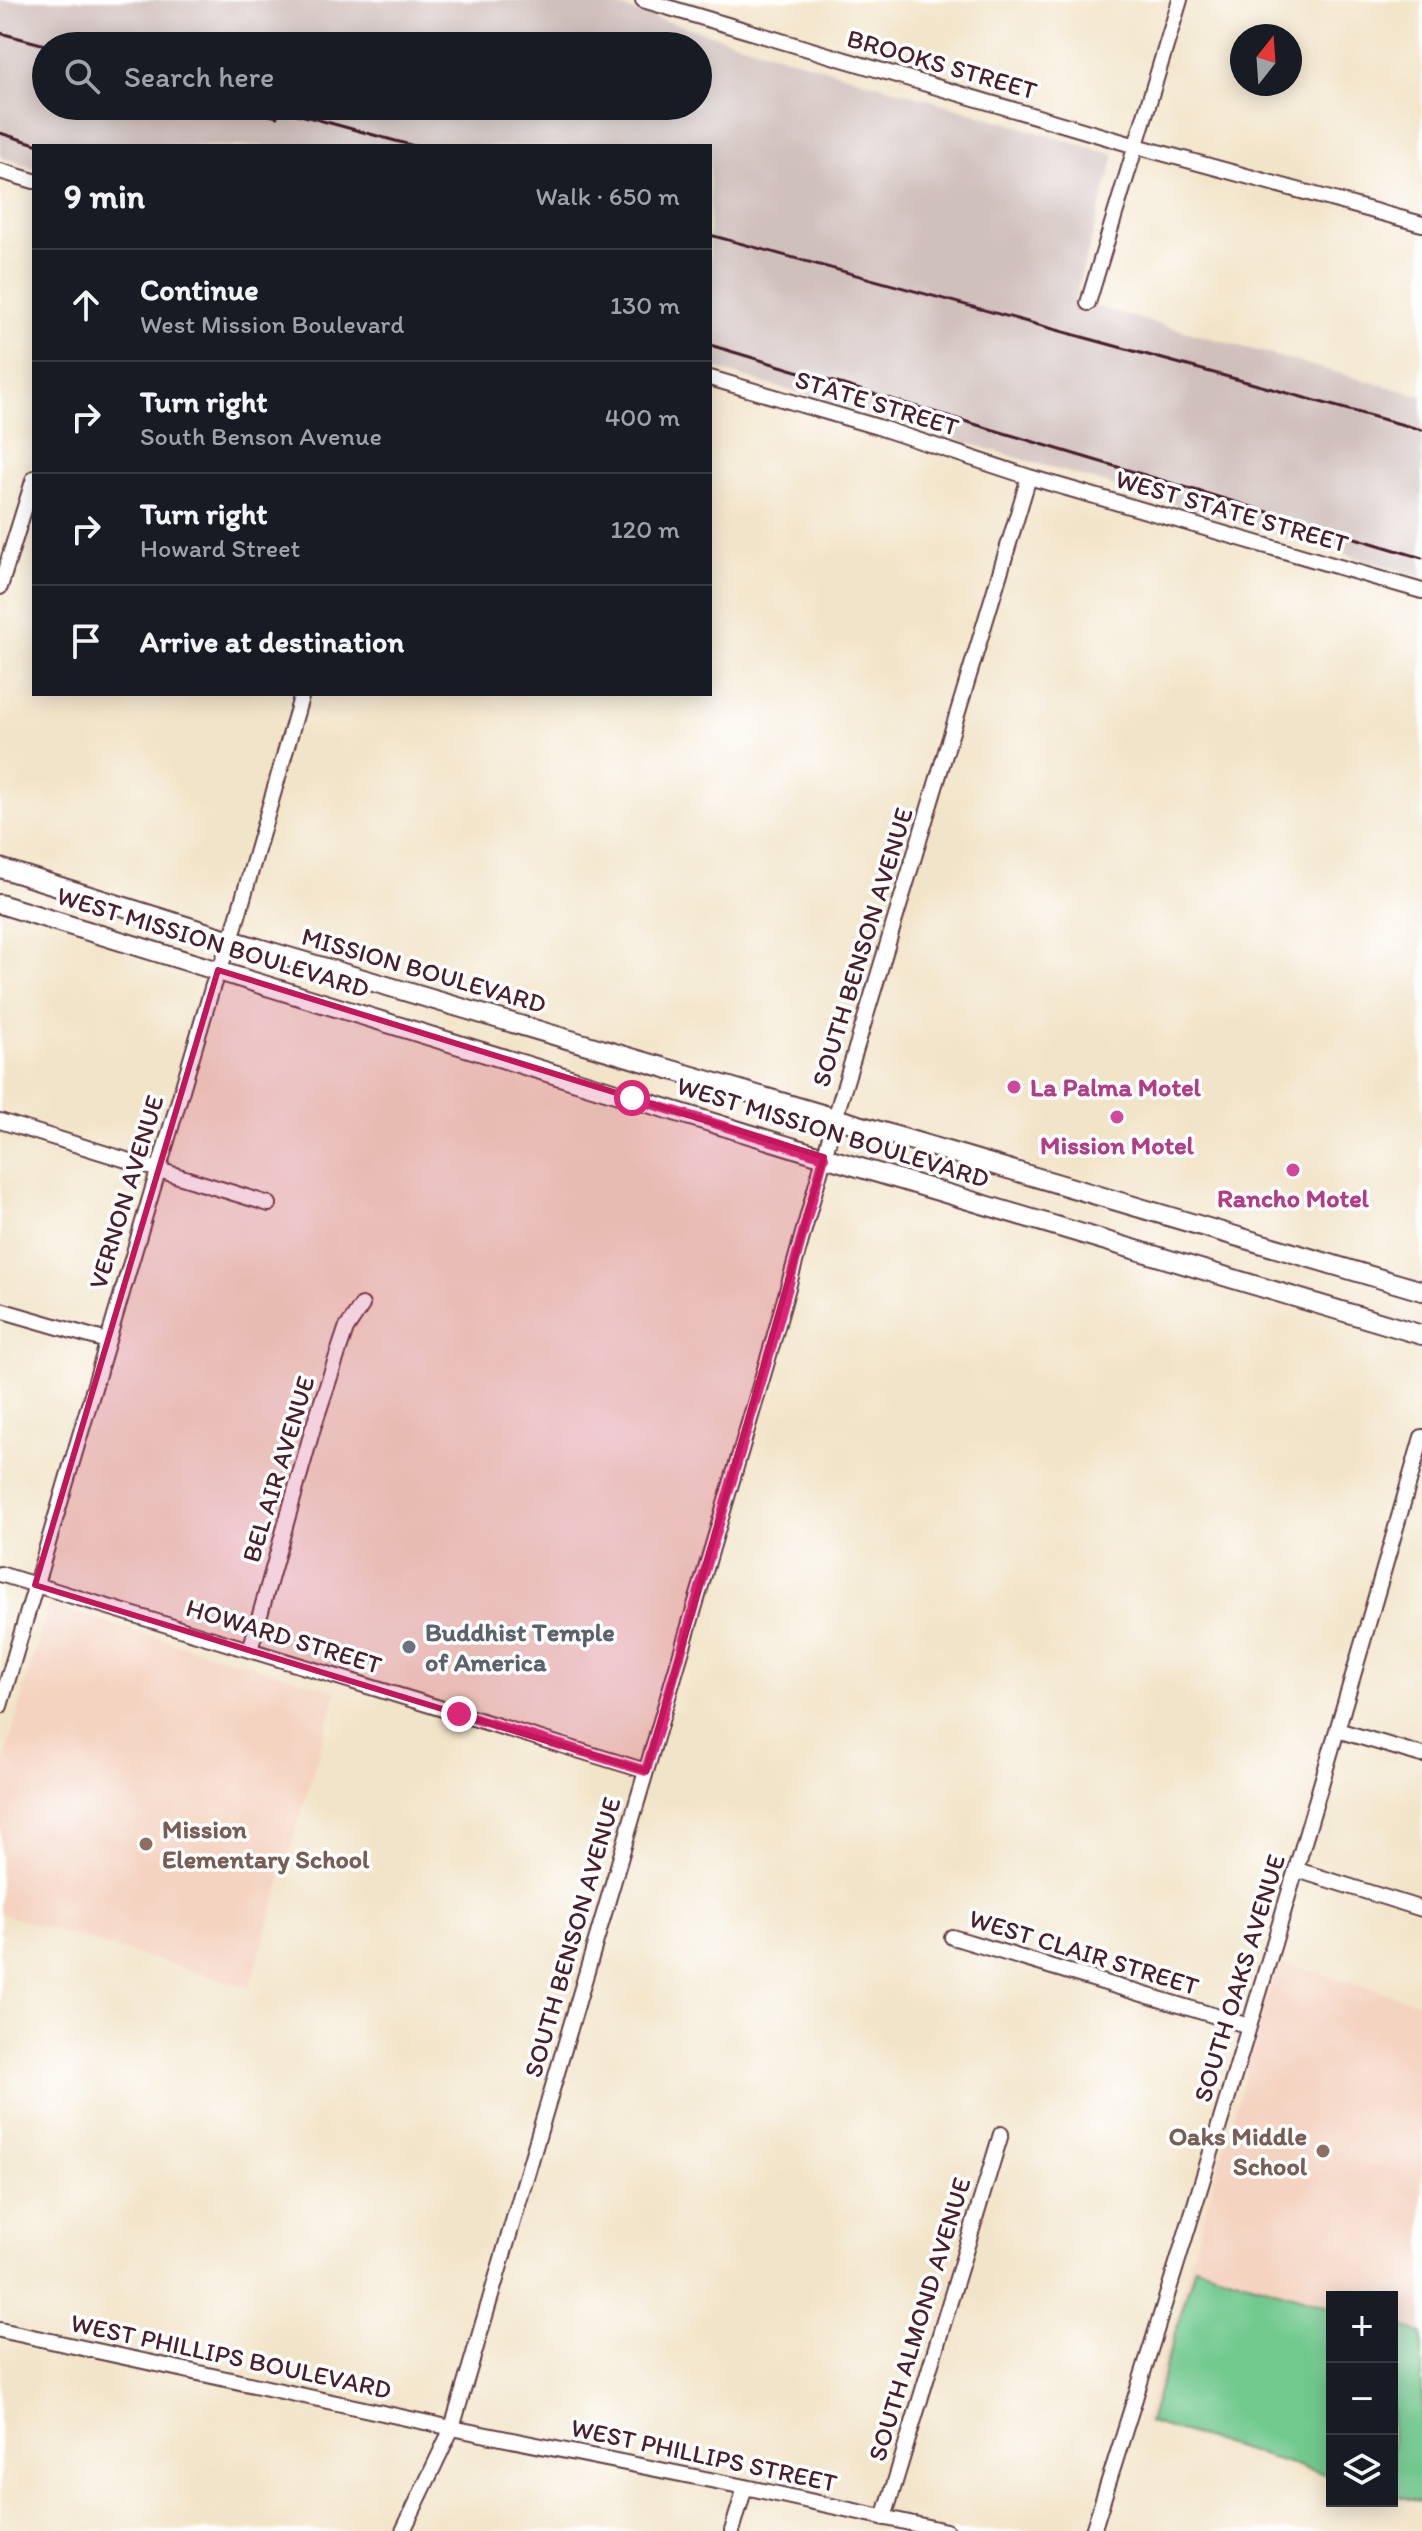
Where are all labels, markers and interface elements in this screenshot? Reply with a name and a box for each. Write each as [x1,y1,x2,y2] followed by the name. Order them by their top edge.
[843,22,1041,107] street label: BROOKS STREET
[1230,24,1302,96] north arrow
[32,32,712,120] search box
[60,54,104,98] icon: search
[124,58,274,95] text: Search here
[64,176,145,217] text: 9 min
[535,180,680,212] text: Walk · 650 m
[140,271,259,308] text: Continue
[64,283,108,327] icon: ahead
[610,289,680,321] text: 130 m
[140,308,404,340] text: West Mission Boulevard
[791,363,963,443] street label: STATE STREET
[140,383,268,420] text: Turn right
[64,395,108,439] icon: right
[605,401,680,433] text: 400 m
[140,420,382,452] text: South Benson Avenue
[1112,462,1353,560] street label: WEST STATE STREET
[140,495,268,532] text: Turn right
[64,507,108,551] icon: right
[611,513,680,545] text: 120 m
[140,532,300,564] text: Howard Street
[64,619,108,663] icon: arrive
[140,623,404,660] text: Arrive at destination
[804,803,920,1091] street label: SOUTH BENSON AVENUE
[53,879,373,1005] street label: WEST MISSION BOULEVARD
[298,920,550,1020] street label: MISSION BOULEVARD
[673,1069,993,1195] street label: WEST MISSION BOULEVARD
[1030,1071,1202,1103] place label: La Palma Motel
[1005,1078,1023,1096] marker: La Palma Motel
[614,1080,650,1116] route start
[81,1091,171,1293] street label: VERNON AVENUE
[1108,1108,1126,1126] marker: Mission Motel
[1040,1129,1195,1161] place label: Mission Motel
[1284,1161,1302,1179] marker: Rancho Motel
[1217,1182,1370,1214] place label: Rancho Motel
[234,1372,322,1566] street label: BEL AIR AVENUE
[182,1591,386,1681] street label: HOWARD STREET
[425,1616,615,1678] place label: Buddhist Temple of America
[400,1638,418,1656] marker: Buddhist Temple of America
[441,1696,477,1732] route end
[517,1793,627,2081] street label: SOUTH BENSON AVENUE
[162,1813,370,1875] place label: Mission Elementary School
[137,1835,155,1853] marker: Mission Elementary School
[1186,1850,1292,2106] street label: SOUTH OAKS AVENUE
[965,1902,1203,2002] street label: WEST CLAIR STREET
[1168,2120,1308,2182] place label: Oaks Middle School
[1314,2142,1332,2160] marker: Oaks Middle School
[861,2173,977,2465] street label: SOUTH ALMOND AVENUE
[1326,2291,1398,2507] map controls
[1326,2291,1398,2363] button: +
[68,2306,394,2406] street label: WEST PHILLIPS BOULEVARD
[1326,2363,1398,2435] button: −
[568,2411,840,2499] street label: WEST PHILLIPS STREET
[1326,2435,1398,2507] button: layers

